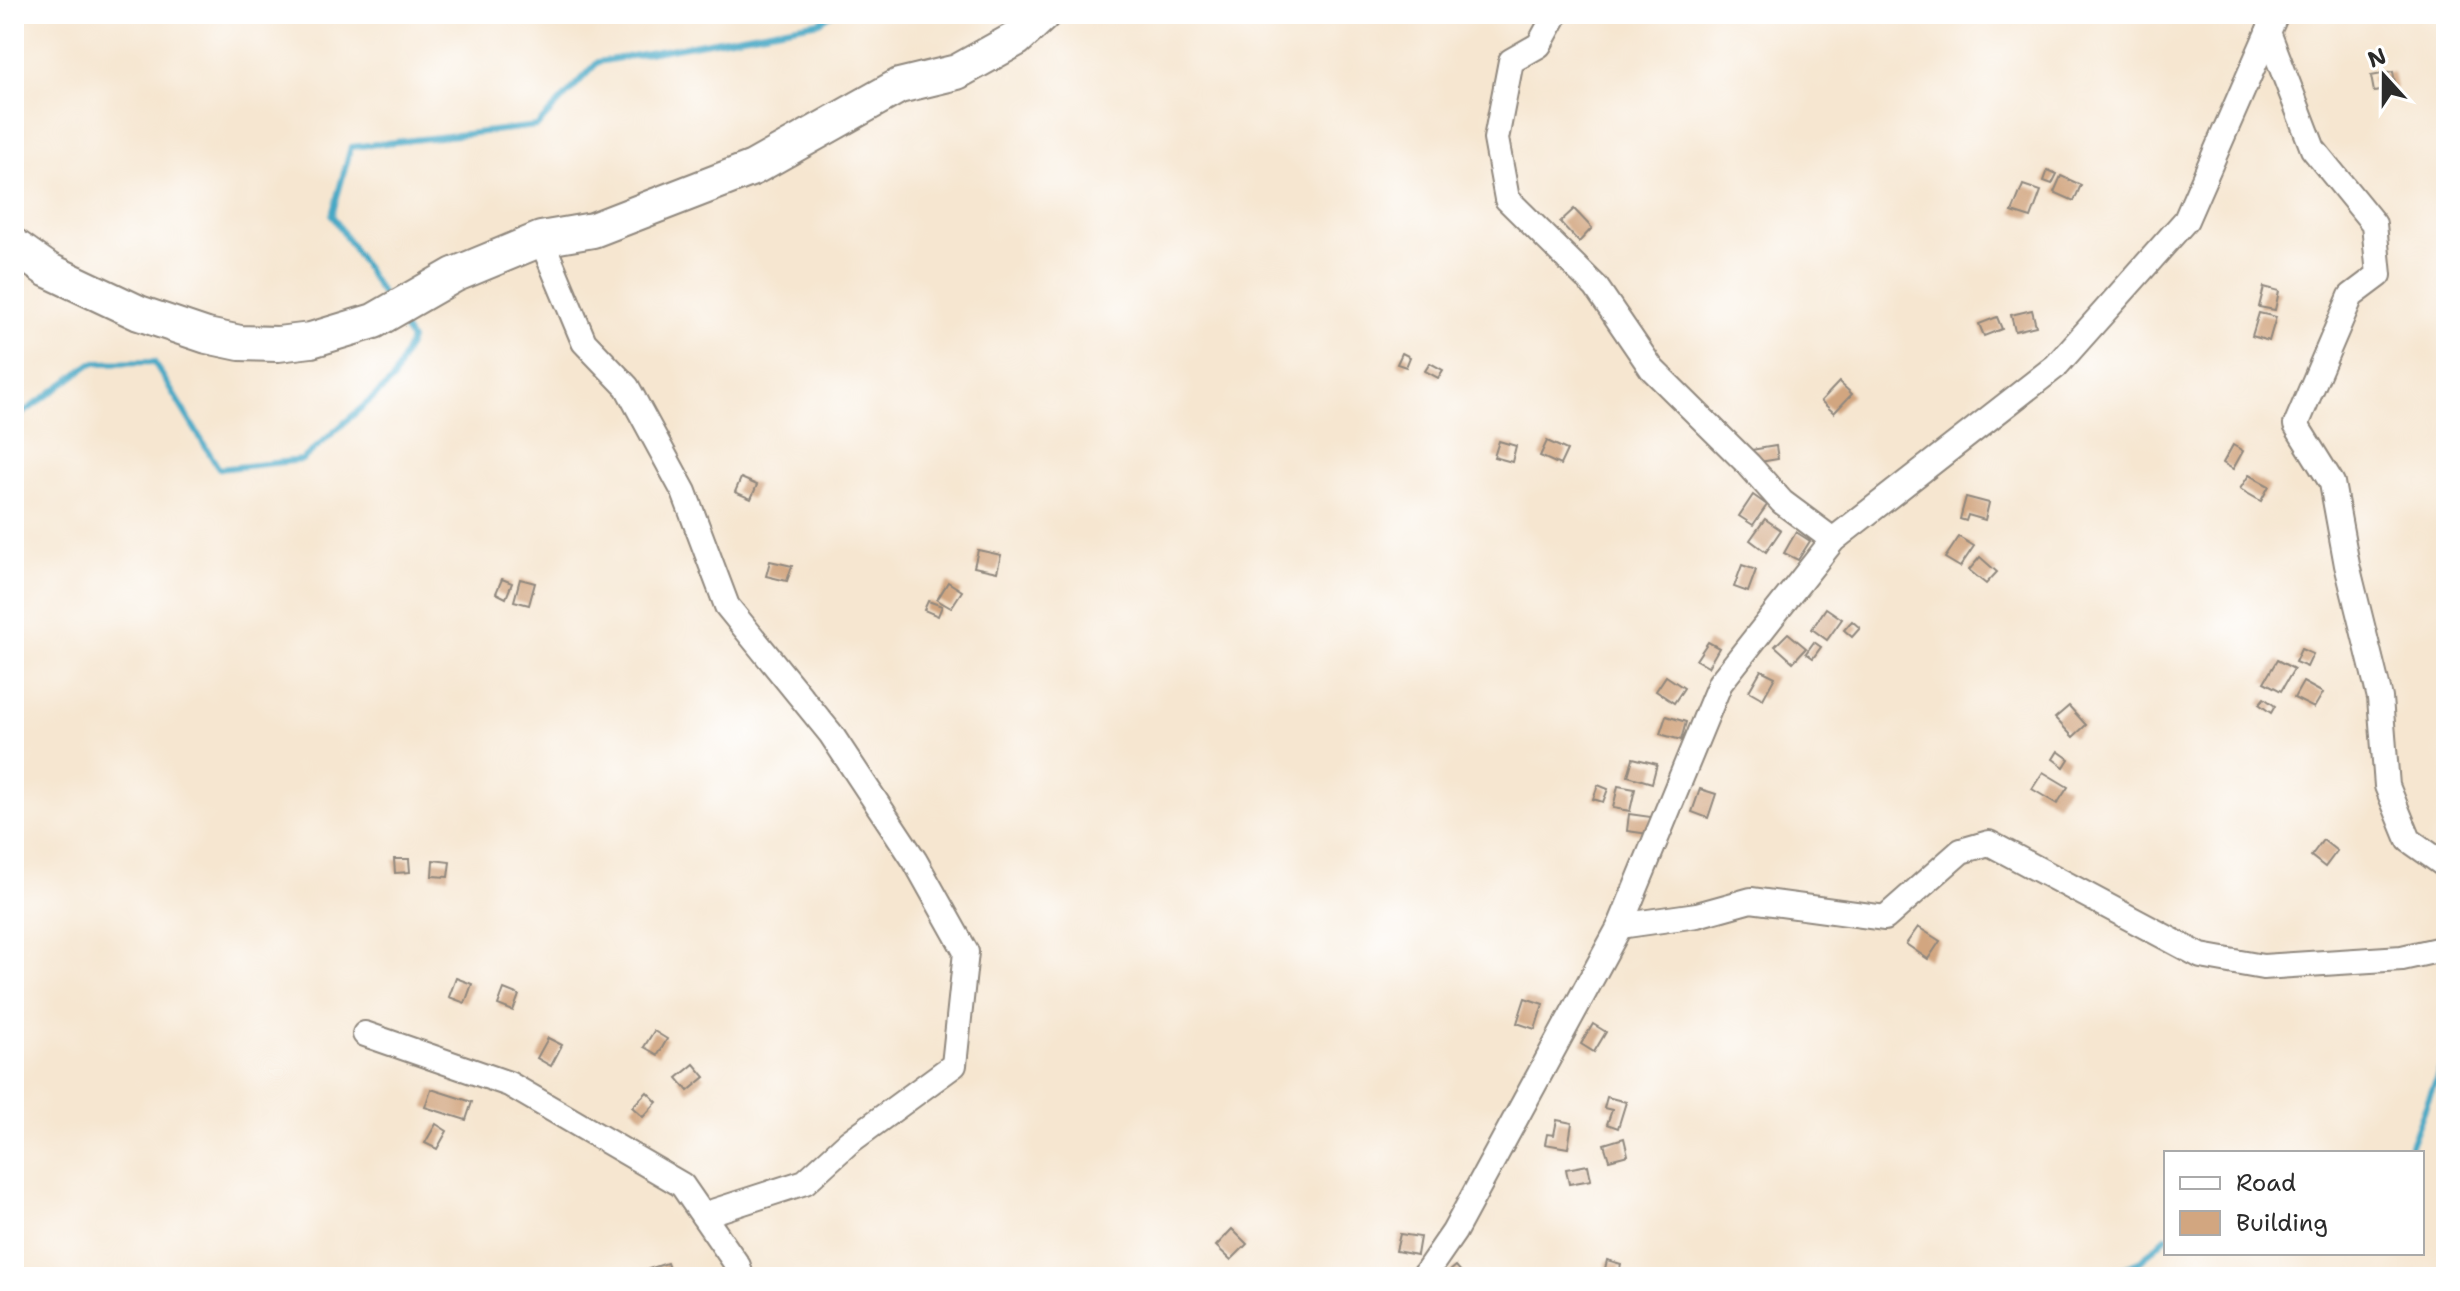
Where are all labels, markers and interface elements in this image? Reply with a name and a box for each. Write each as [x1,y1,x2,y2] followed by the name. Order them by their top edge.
[2344,36,2424,116] north arrow
[2364,41,2390,74] text: N
[2164,1151,2424,1255] legend
[2236,1167,2296,1199] text: Road
[2236,1207,2328,1239] text: Building

